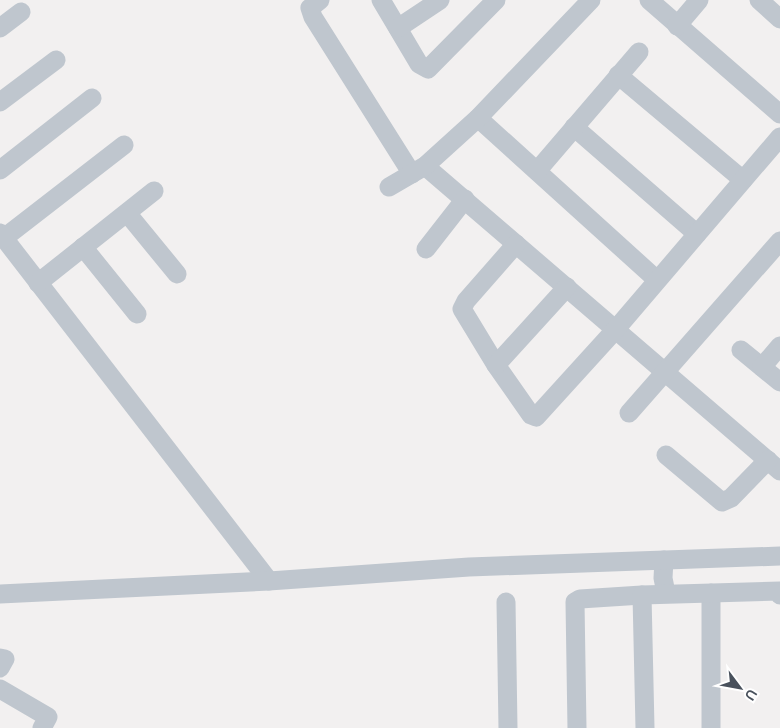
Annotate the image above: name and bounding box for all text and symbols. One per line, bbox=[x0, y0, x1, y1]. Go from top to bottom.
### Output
north arrow bbox=[715, 663, 765, 713]
text: U bbox=[741, 686, 761, 704]

